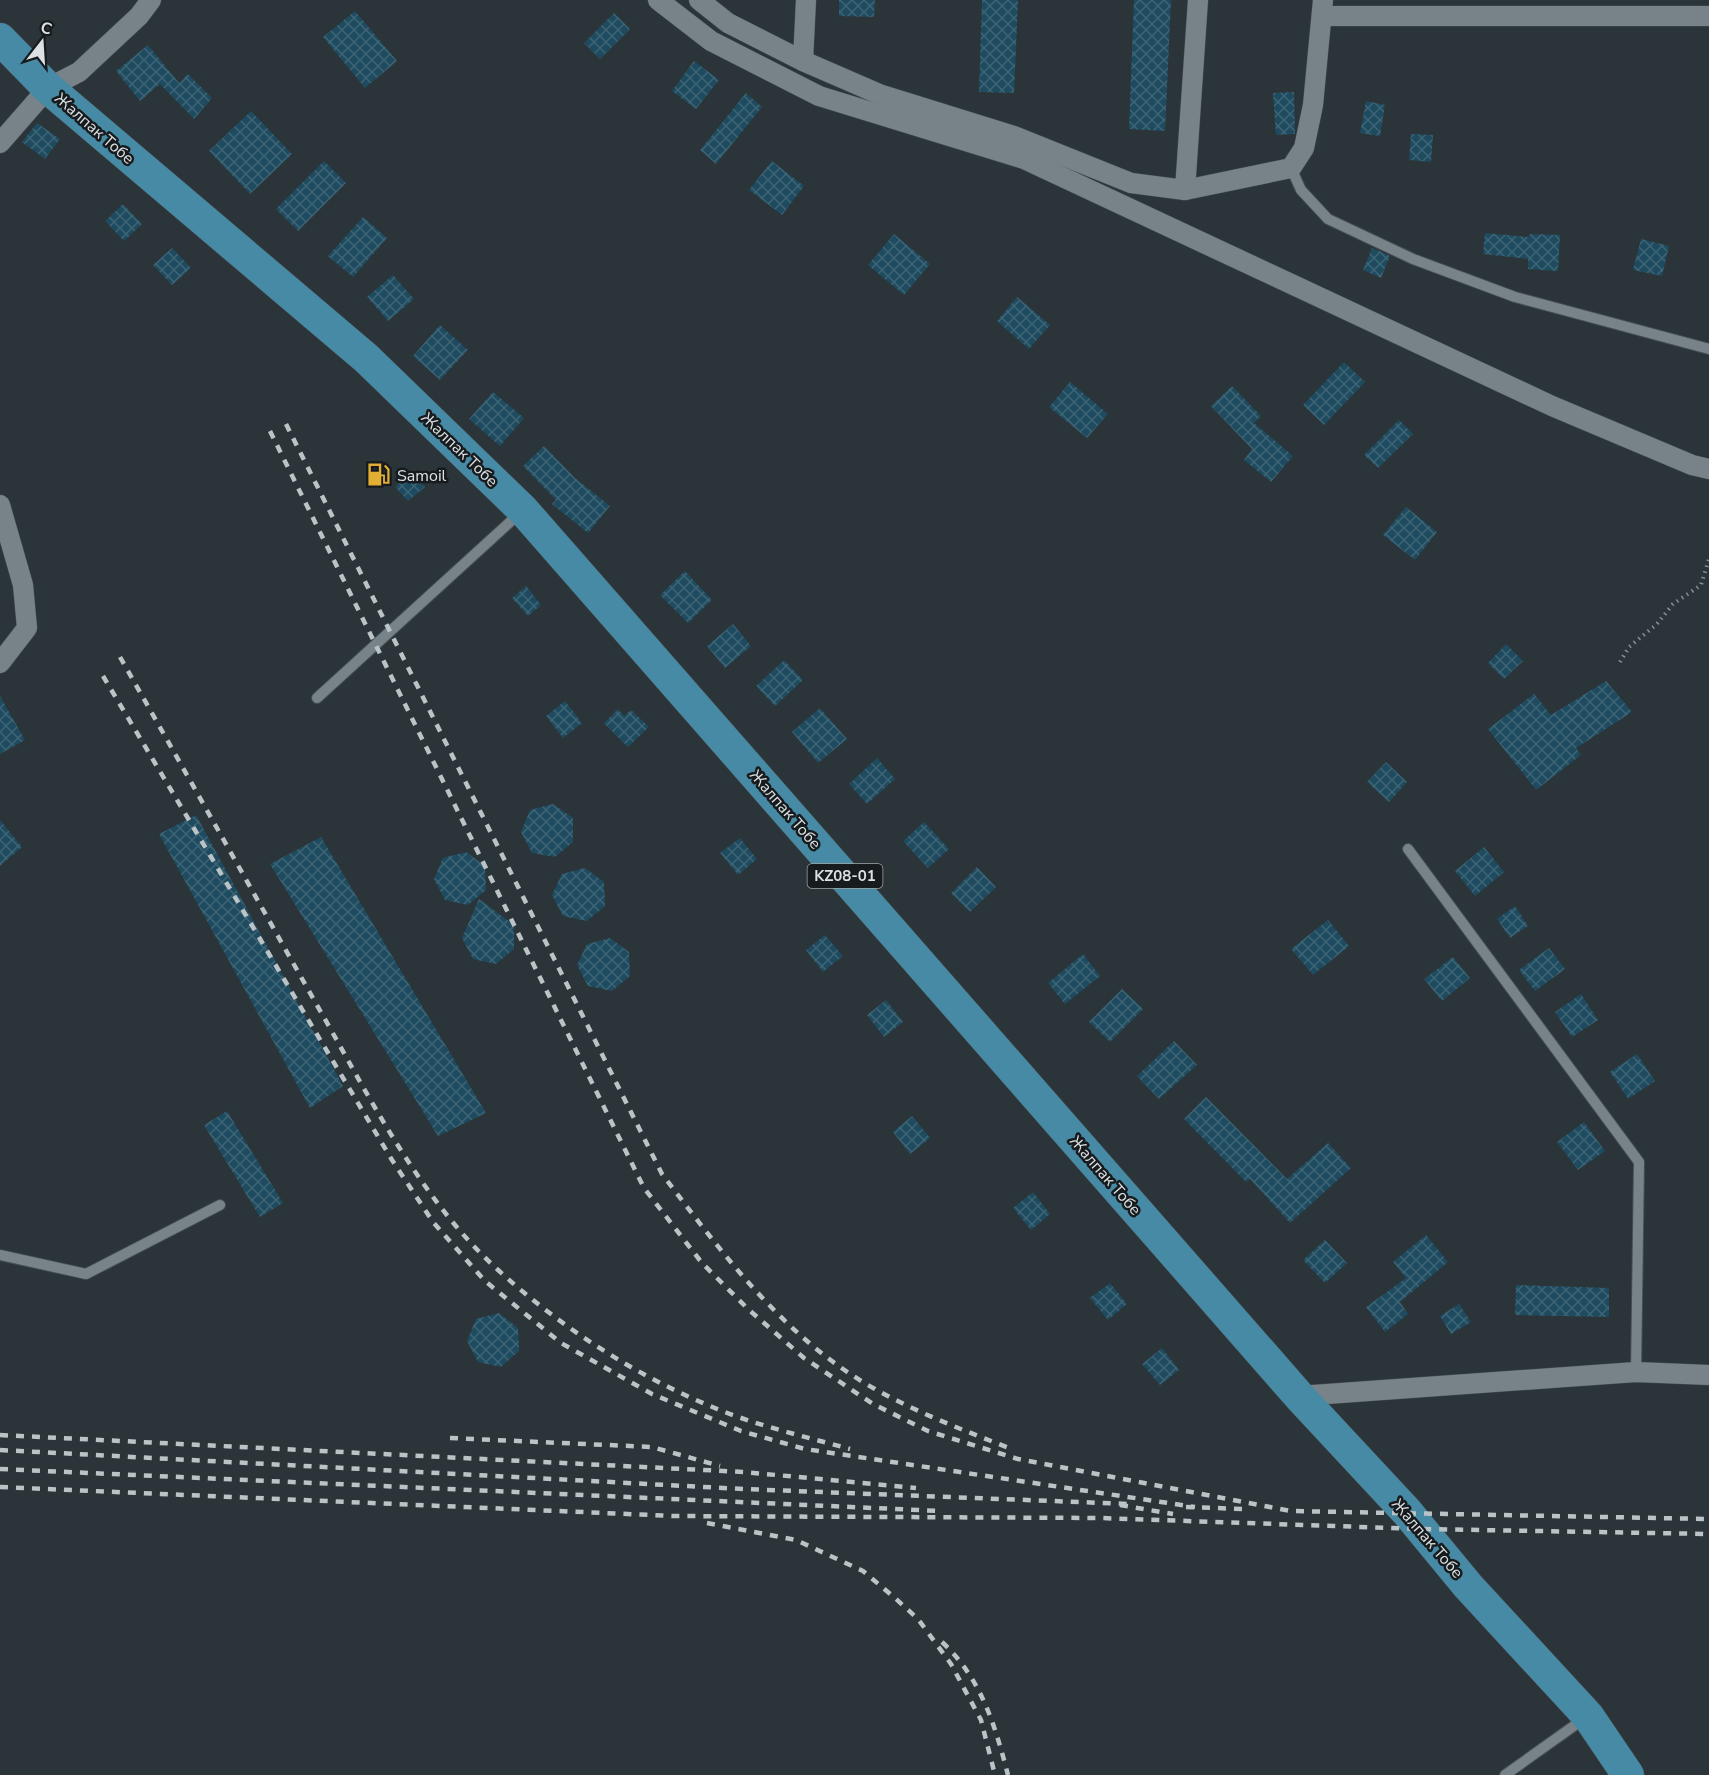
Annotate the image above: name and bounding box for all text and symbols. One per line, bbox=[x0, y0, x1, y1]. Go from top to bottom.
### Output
north arrow bbox=[12, 12, 72, 72]
text: С bbox=[38, 17, 55, 41]
street label: Жалпак Тобе bbox=[50, 88, 139, 170]
street label: Жалпак Тобе bbox=[416, 407, 503, 492]
fuel station icon: Samoil bbox=[366, 462, 392, 488]
place label: Samoil bbox=[397, 465, 447, 487]
street label: Жалпак Тобе bbox=[744, 765, 826, 854]
road number: KZ08-01 bbox=[808, 864, 882, 888]
street label: Жалпак Тобе bbox=[1064, 1131, 1146, 1220]
street label: Жалпак Тобе bbox=[1386, 1494, 1468, 1583]

